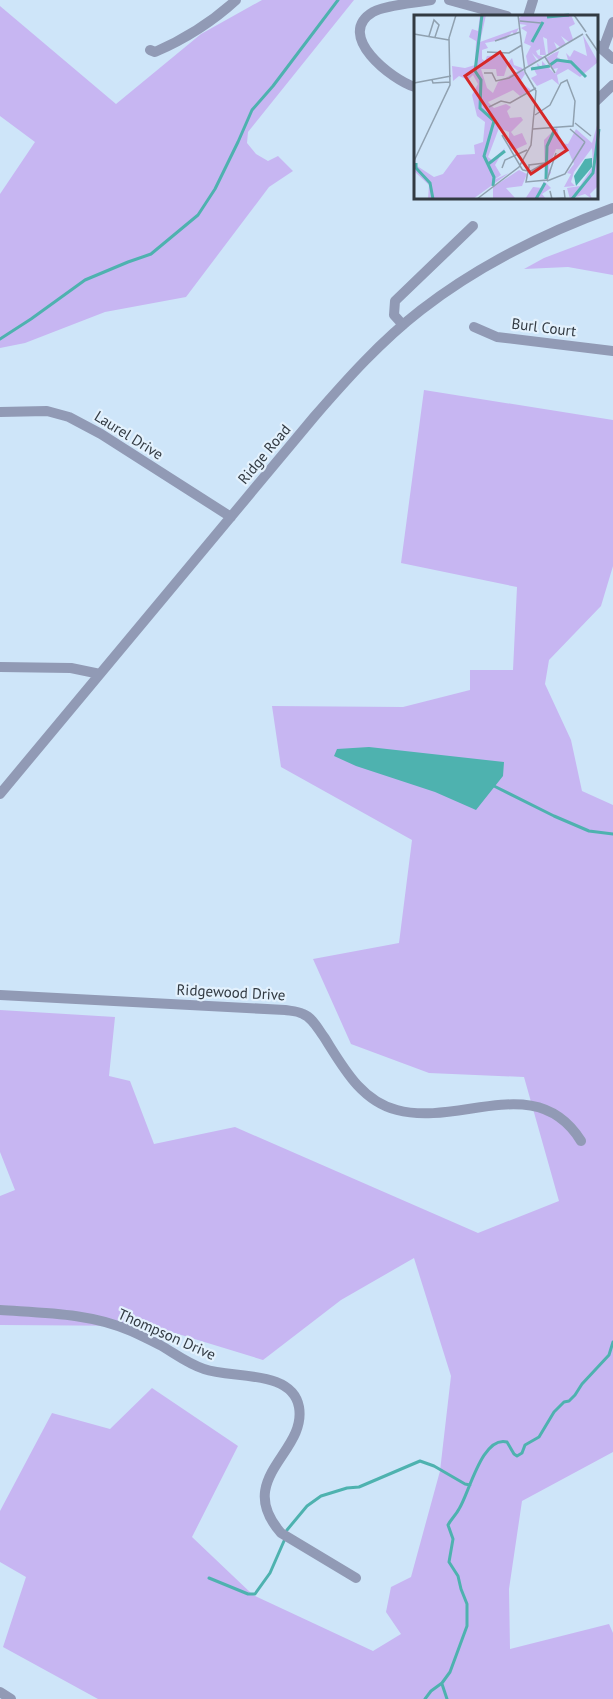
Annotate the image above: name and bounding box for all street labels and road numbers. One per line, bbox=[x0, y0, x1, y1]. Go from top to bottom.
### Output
street label: Burl Court bbox=[511, 314, 577, 340]
street label: Laurel Drive bbox=[91, 406, 167, 464]
street label: Ridge Road bbox=[233, 420, 295, 488]
street label: Ridgewood Drive bbox=[176, 980, 286, 1004]
street label: Thompson Drive bbox=[115, 1304, 219, 1364]

